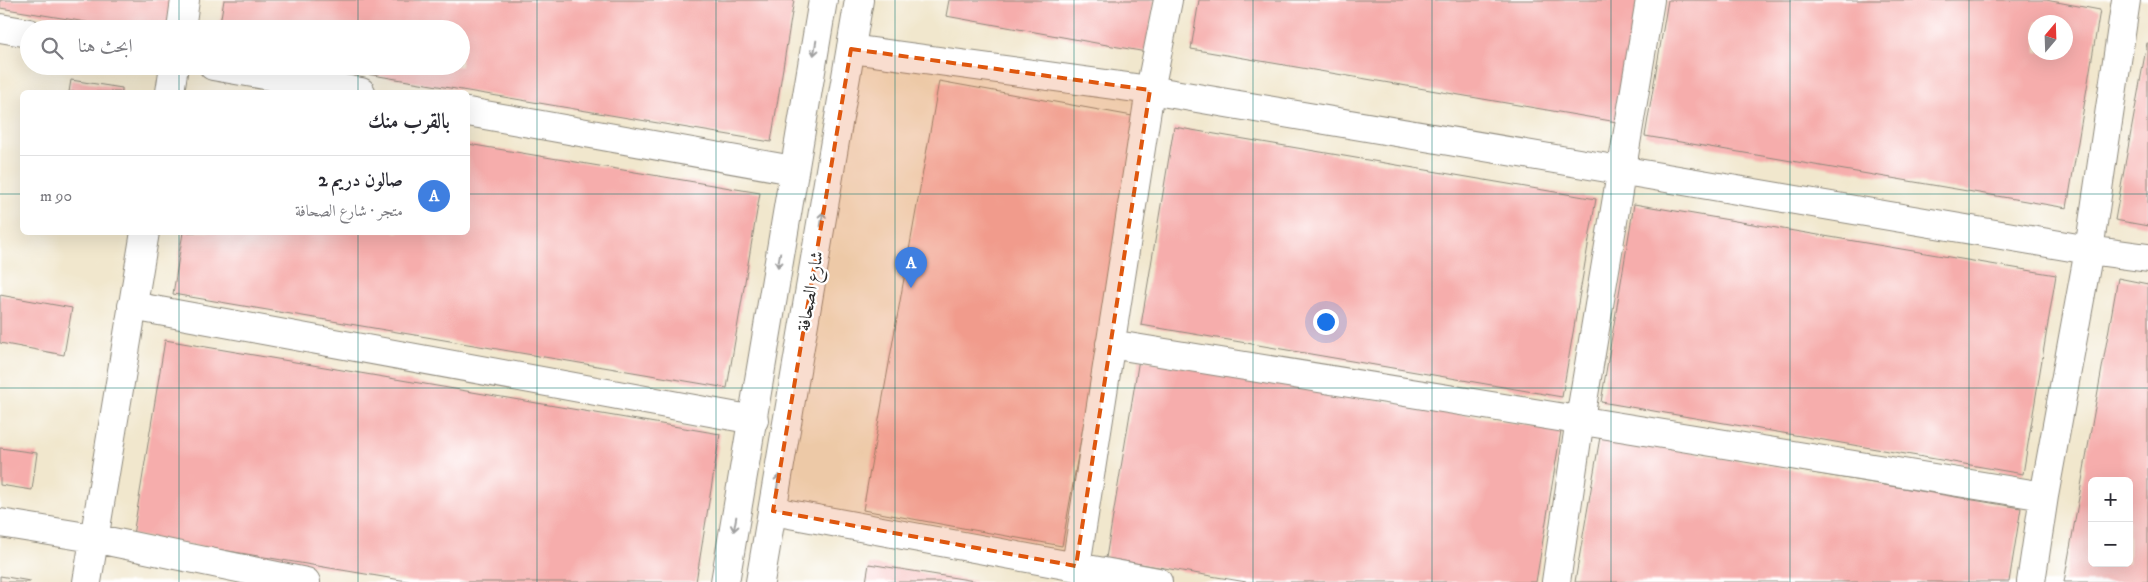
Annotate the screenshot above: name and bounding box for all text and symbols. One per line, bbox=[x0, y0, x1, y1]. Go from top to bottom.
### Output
north arrow bbox=[2028, 15, 2073, 60]
search box bbox=[20, 20, 470, 75]
icon: search bbox=[38, 34, 66, 62]
text: ابحث هنا bbox=[78, 35, 133, 58]
one-way arrow bbox=[809, 40, 819, 56]
text: بالقرب منك bbox=[368, 109, 450, 135]
text: صالون دريم 2 bbox=[318, 169, 403, 192]
text: 90 m bbox=[40, 186, 72, 206]
text: A bbox=[429, 186, 439, 206]
text: متجر · شارع الصحافة bbox=[295, 201, 403, 221]
one-way arrow bbox=[818, 211, 828, 227]
pin: A bbox=[895, 247, 927, 288]
street label: شارع الصحافة bbox=[793, 249, 832, 334]
one-way arrow bbox=[773, 252, 783, 268]
your location bbox=[1313, 309, 1339, 335]
one-way arrow bbox=[773, 475, 783, 491]
map controls bbox=[2088, 477, 2133, 567]
button: + bbox=[2088, 477, 2133, 522]
one-way arrow bbox=[730, 515, 740, 531]
button: − bbox=[2088, 522, 2133, 567]

